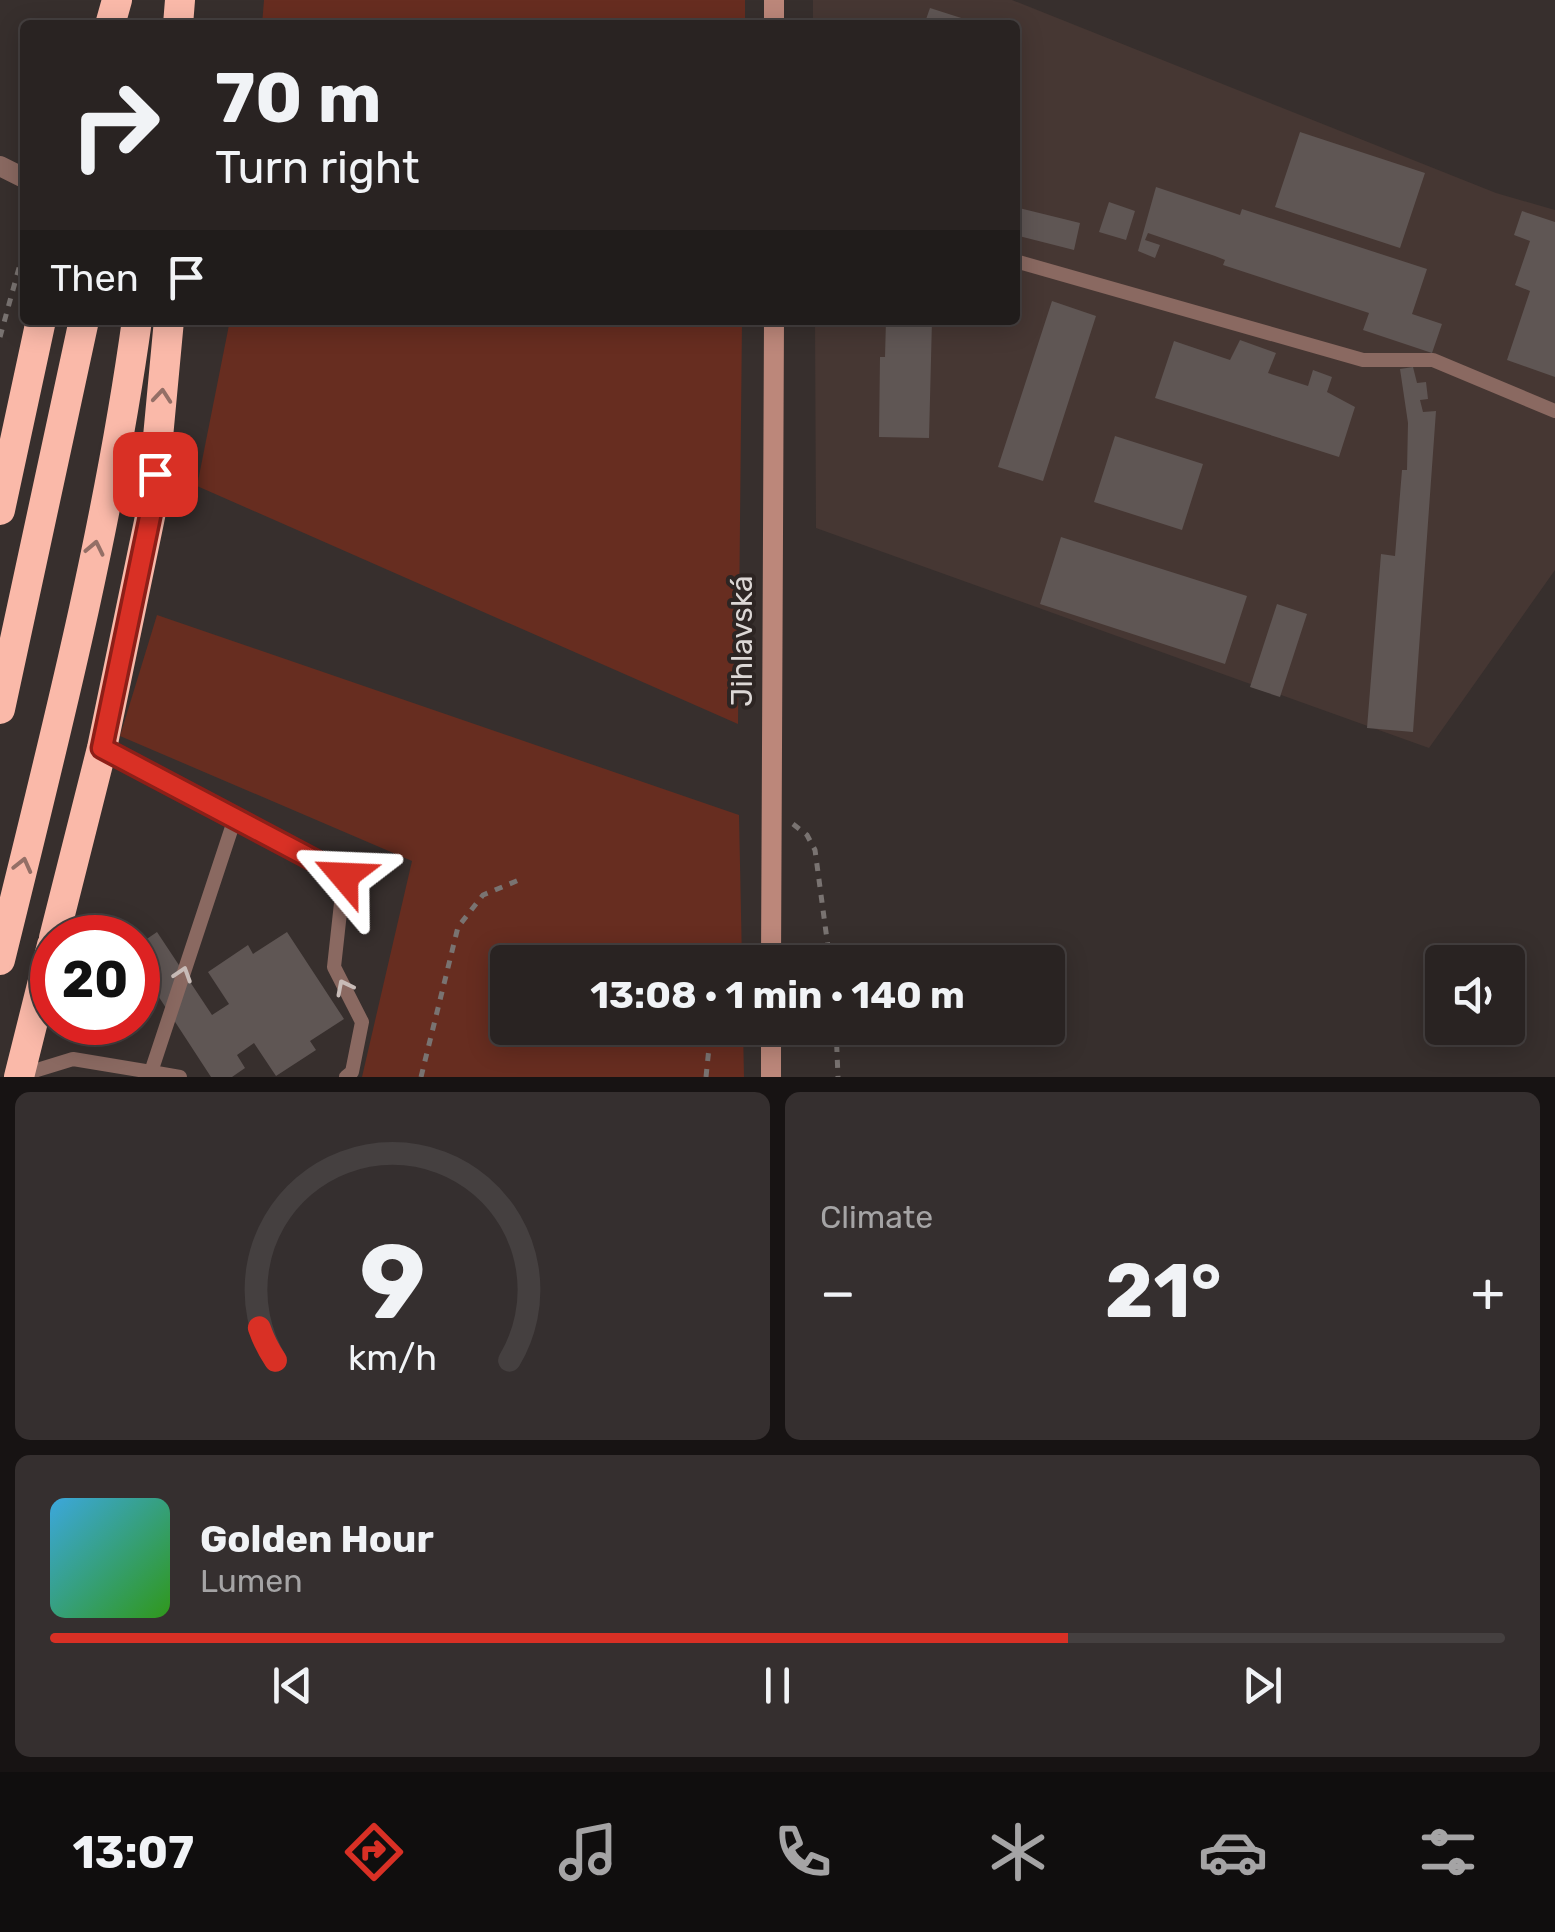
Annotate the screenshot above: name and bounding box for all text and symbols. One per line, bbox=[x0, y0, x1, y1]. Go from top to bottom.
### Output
text: 70 m bbox=[215, 57, 382, 140]
icon: right bbox=[50, 60, 180, 190]
text: Turn right bbox=[215, 141, 419, 194]
icon: arrive bbox=[159, 250, 214, 305]
text: Then bbox=[50, 255, 139, 301]
one-way arrow bbox=[151, 388, 172, 404]
pin bbox=[113, 432, 198, 517]
icon: arrive bbox=[128, 447, 183, 502]
one-way arrow bbox=[83, 540, 104, 557]
street label: Jihlavská bbox=[724, 575, 760, 707]
position arrow bbox=[292, 824, 396, 928]
one-way arrow bbox=[11, 857, 32, 874]
speed limit sign: 20 bbox=[30, 915, 160, 1045]
map controls bbox=[1425, 945, 1525, 1045]
button: sound bbox=[1425, 945, 1525, 1045]
one-way arrow bbox=[172, 966, 192, 983]
text: 13:08 · 1 min · 140 m bbox=[590, 972, 965, 1018]
one-way arrow bbox=[337, 980, 356, 998]
text: Climate bbox=[820, 1198, 933, 1236]
text: 9 bbox=[359, 1221, 426, 1344]
text: 21° bbox=[1105, 1247, 1222, 1336]
text: − bbox=[820, 1260, 856, 1325]
text: + bbox=[1471, 1260, 1505, 1325]
text: km/h bbox=[348, 1337, 437, 1379]
text: Golden Hour bbox=[200, 1516, 434, 1562]
text: Lumen bbox=[200, 1562, 303, 1600]
icon: previous bbox=[265, 1658, 320, 1713]
icon: pause bbox=[750, 1658, 805, 1713]
icon: next bbox=[1235, 1658, 1290, 1713]
icon: directions bbox=[339, 1817, 409, 1887]
icon: music bbox=[553, 1817, 623, 1887]
icon: phone bbox=[768, 1817, 838, 1887]
icon: climate bbox=[983, 1817, 1053, 1887]
icon: car bbox=[1198, 1817, 1268, 1887]
icon: filters bbox=[1413, 1817, 1483, 1887]
text: 13:07 bbox=[72, 1826, 194, 1879]

